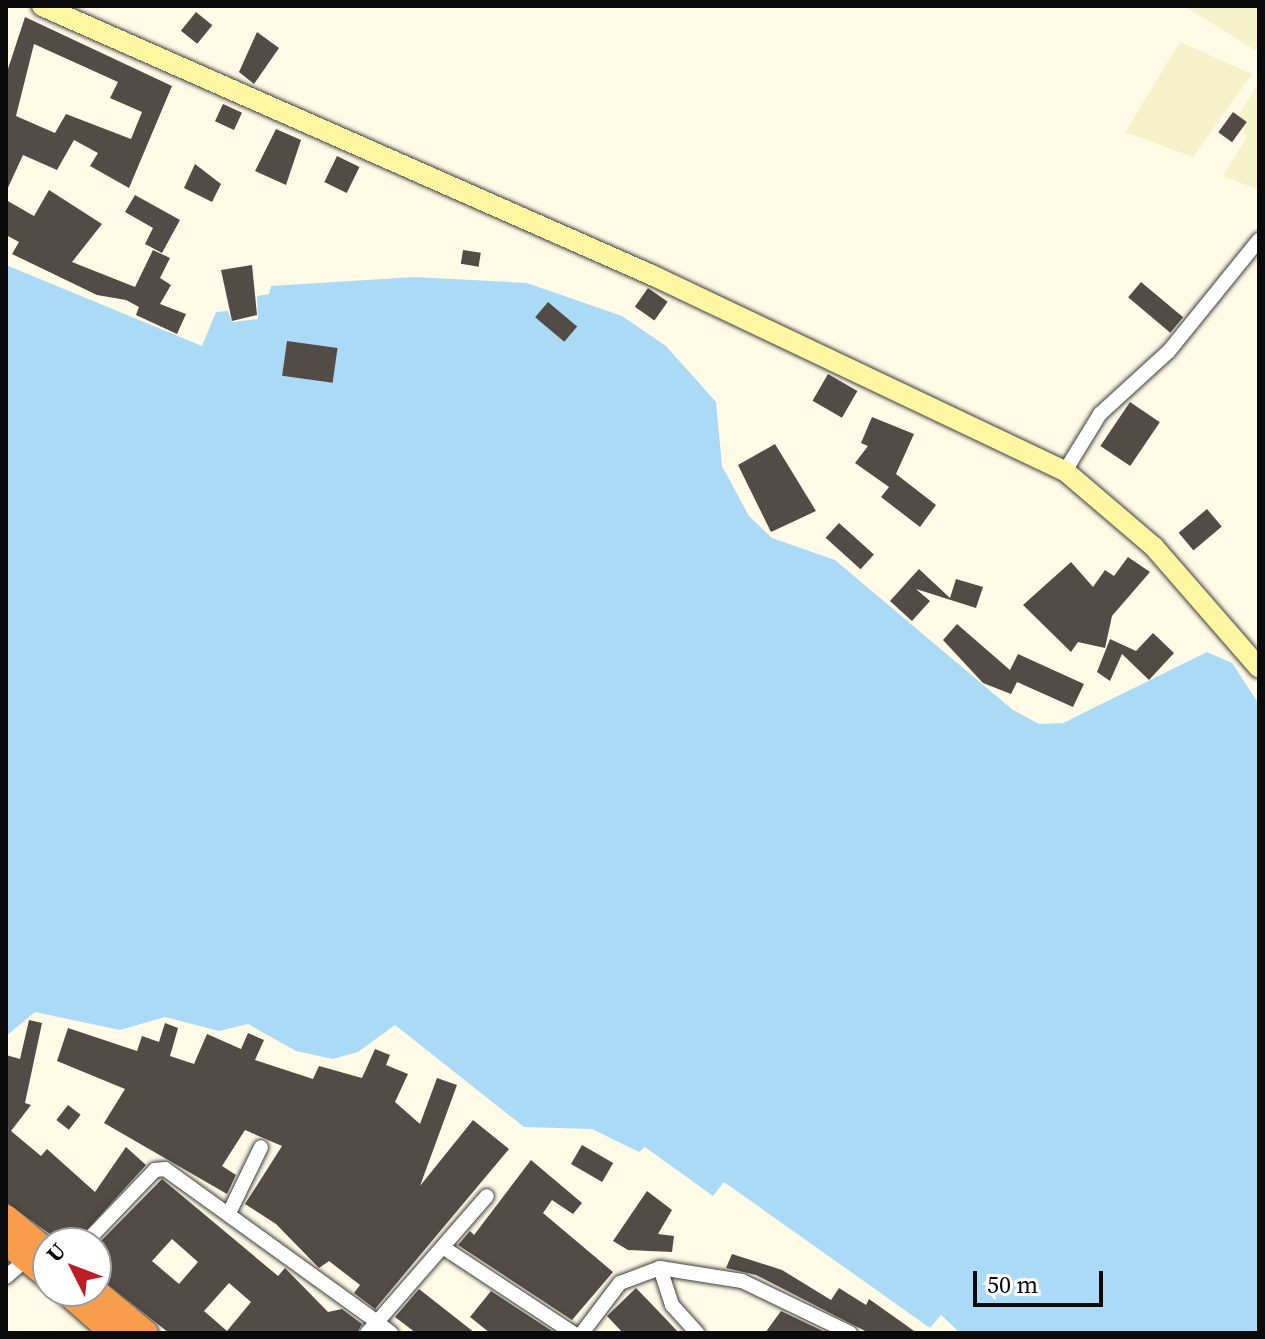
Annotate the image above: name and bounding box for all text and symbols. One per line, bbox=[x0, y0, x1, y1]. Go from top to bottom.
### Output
north arrow bbox=[32, 1227, 112, 1307]
text: U bbox=[39, 1236, 72, 1268]
scale bar bbox=[977, 1255, 1107, 1305]
text: 50 m bbox=[987, 1268, 1038, 1301]

